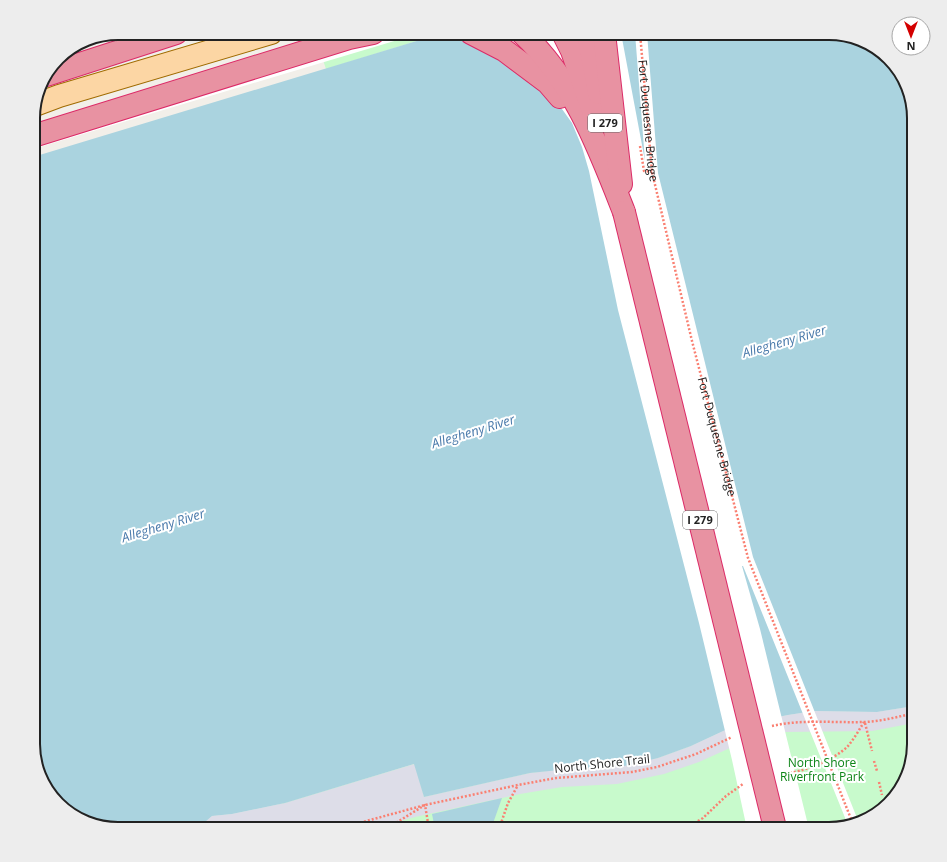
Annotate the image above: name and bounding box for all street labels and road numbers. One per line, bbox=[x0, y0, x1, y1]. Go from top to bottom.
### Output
street label: Fort Duquesne Bridge bbox=[634, 59, 663, 184]
road number: I 279 bbox=[588, 114, 622, 132]
street label: Fort Duquesne Bridge bbox=[694, 375, 741, 498]
road number: I 279 bbox=[683, 511, 717, 529]
street label: North Shore Trail bbox=[553, 750, 651, 777]

